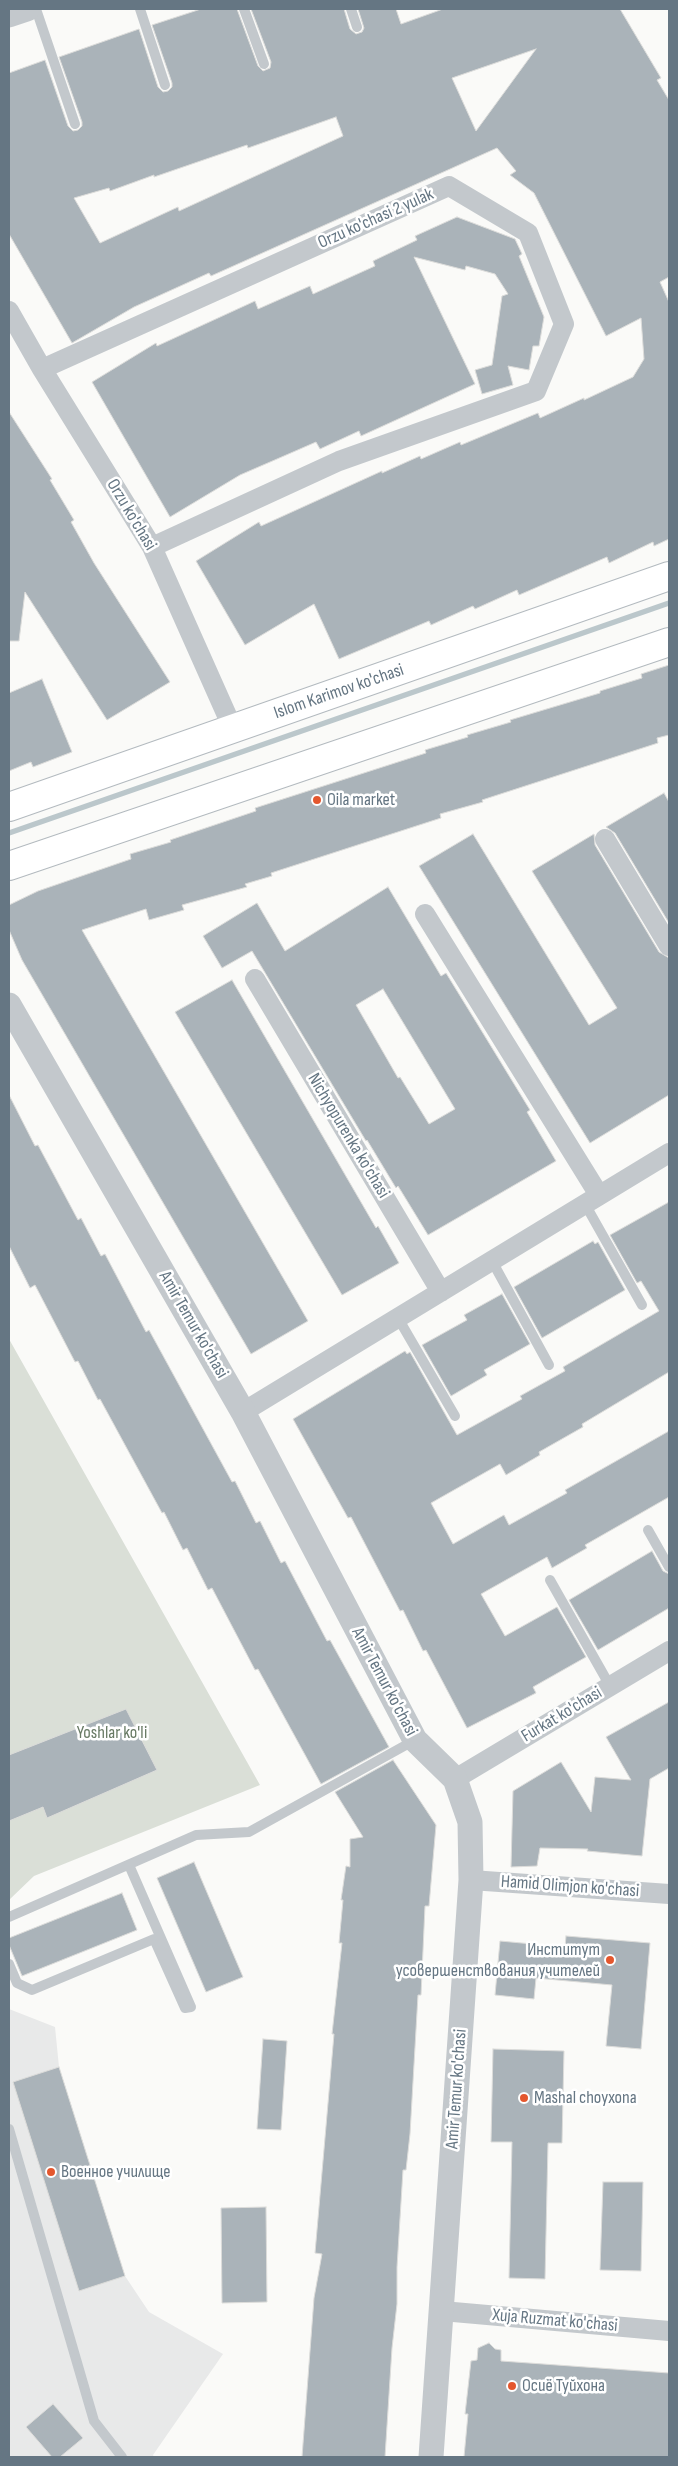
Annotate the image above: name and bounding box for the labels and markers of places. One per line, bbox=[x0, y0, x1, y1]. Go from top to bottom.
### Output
place label: Oila market bbox=[327, 789, 395, 811]
marker: Oila market bbox=[311, 794, 323, 806]
place label: Институт усовершенствования учителей bbox=[396, 1939, 600, 1982]
marker: Институт усовершенствования учителей bbox=[604, 1954, 616, 1966]
place label: Mashal choyxona bbox=[534, 2087, 637, 2109]
marker: Mashal choyxona bbox=[518, 2092, 530, 2104]
place label: Военное училище bbox=[61, 2161, 171, 2183]
marker: Военное училище bbox=[45, 2166, 57, 2178]
place label: Осиё Туйхона bbox=[522, 2375, 605, 2397]
marker: Осиё Туйхона bbox=[506, 2380, 518, 2392]

